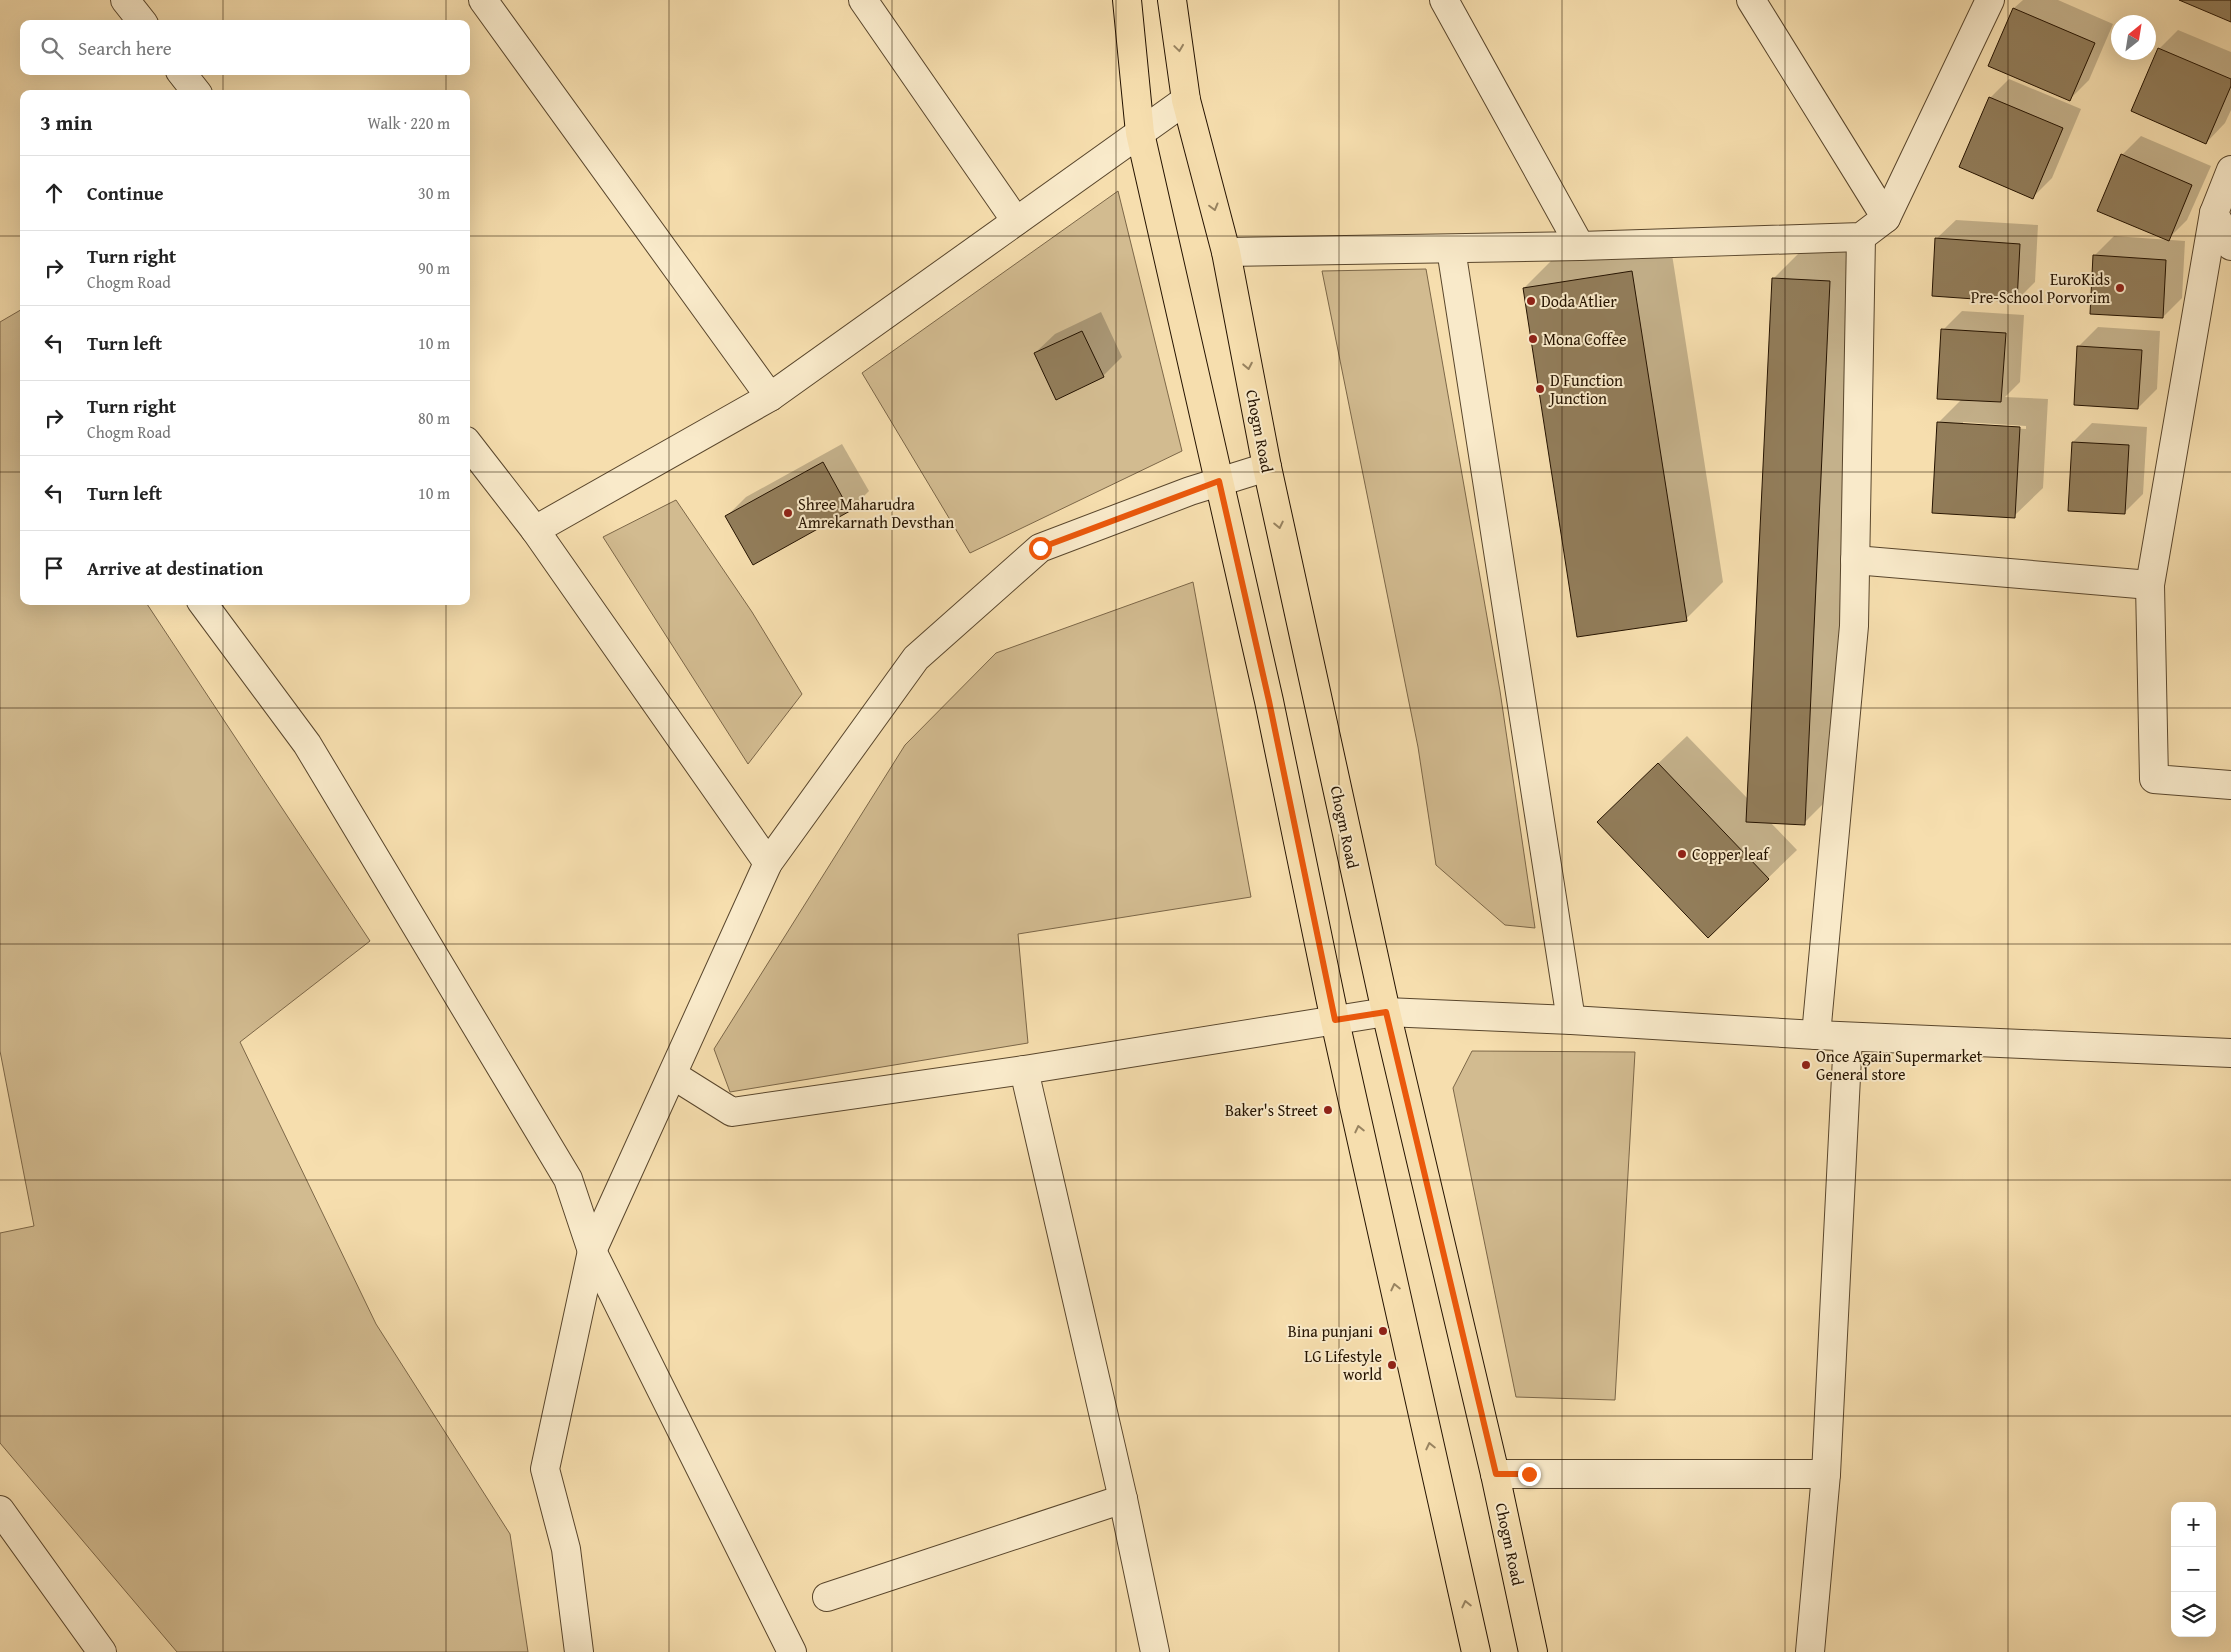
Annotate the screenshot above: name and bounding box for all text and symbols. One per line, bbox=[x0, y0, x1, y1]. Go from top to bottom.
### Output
north arrow bbox=[2111, 15, 2156, 60]
search box bbox=[20, 20, 470, 75]
icon: search bbox=[38, 34, 66, 62]
text: Search here bbox=[78, 34, 172, 62]
one-way arrow bbox=[1173, 45, 1184, 53]
text: 3 min bbox=[40, 107, 92, 138]
text: Walk · 220 m bbox=[367, 111, 450, 135]
icon: ahead bbox=[40, 179, 68, 207]
text: Continue bbox=[87, 179, 164, 207]
text: 30 m bbox=[418, 181, 450, 205]
one-way arrow bbox=[1208, 202, 1219, 211]
text: Turn right bbox=[87, 242, 176, 270]
icon: right bbox=[40, 254, 68, 282]
text: 90 m bbox=[418, 256, 450, 280]
place label: EuroKids Pre-School Porvorim bbox=[1971, 267, 2110, 309]
text: Chogm Road bbox=[87, 270, 171, 294]
marker: EuroKids Pre-School Porvorim bbox=[2114, 282, 2126, 294]
place label: Doda Atlier bbox=[1541, 289, 1617, 313]
marker: Doda Atlier bbox=[1525, 295, 1537, 307]
place label: Mona Coffee bbox=[1543, 327, 1626, 351]
icon: left bbox=[40, 329, 68, 357]
text: Turn left bbox=[87, 329, 162, 357]
text: 10 m bbox=[418, 331, 450, 355]
marker: Mona Coffee bbox=[1527, 333, 1539, 345]
one-way arrow bbox=[1242, 361, 1252, 370]
place label: D Function Junction bbox=[1548, 368, 1623, 410]
marker: D Function Junction bbox=[1534, 383, 1546, 395]
street label: Chogm Road bbox=[1240, 388, 1280, 475]
text: Turn right bbox=[87, 392, 176, 420]
icon: right bbox=[40, 404, 68, 432]
text: 80 m bbox=[418, 406, 450, 430]
text: Chogm Road bbox=[87, 420, 171, 444]
icon: left bbox=[40, 479, 68, 507]
text: Turn left bbox=[87, 479, 162, 507]
text: 10 m bbox=[418, 481, 450, 505]
place label: Shree Maharudra Amrekarnath Devsthan bbox=[798, 492, 954, 534]
marker: Shree Maharudra Amrekarnath Devsthan bbox=[782, 507, 794, 519]
one-way arrow bbox=[1273, 520, 1284, 529]
route start bbox=[1029, 537, 1052, 560]
icon: arrive bbox=[40, 554, 68, 582]
text: Arrive at destination bbox=[87, 554, 263, 582]
street label: Chogm Road bbox=[1325, 783, 1366, 871]
place label: Copper leaf bbox=[1692, 842, 1770, 866]
marker: Copper leaf bbox=[1676, 848, 1688, 860]
place label: Once Again Supermarket General store bbox=[1816, 1044, 1983, 1086]
marker: Once Again Supermarket General store bbox=[1800, 1059, 1812, 1071]
place label: Baker's Street bbox=[1225, 1098, 1318, 1122]
marker: Baker's Street bbox=[1322, 1104, 1334, 1116]
one-way arrow bbox=[1354, 1124, 1365, 1133]
one-way arrow bbox=[1390, 1283, 1401, 1292]
place label: Bina punjani bbox=[1288, 1319, 1374, 1343]
marker: Bina punjani bbox=[1377, 1325, 1389, 1337]
place label: LG Lifestyle world bbox=[1304, 1344, 1382, 1386]
marker: LG Lifestyle world bbox=[1386, 1359, 1398, 1371]
one-way arrow bbox=[1425, 1441, 1436, 1450]
route end bbox=[1518, 1463, 1541, 1486]
street label: Chogm Road bbox=[1490, 1500, 1531, 1588]
map controls bbox=[2171, 1502, 2216, 1637]
button: + bbox=[2171, 1502, 2216, 1547]
button: − bbox=[2171, 1547, 2216, 1592]
button: layers bbox=[2171, 1592, 2216, 1637]
one-way arrow bbox=[1461, 1600, 1472, 1609]

